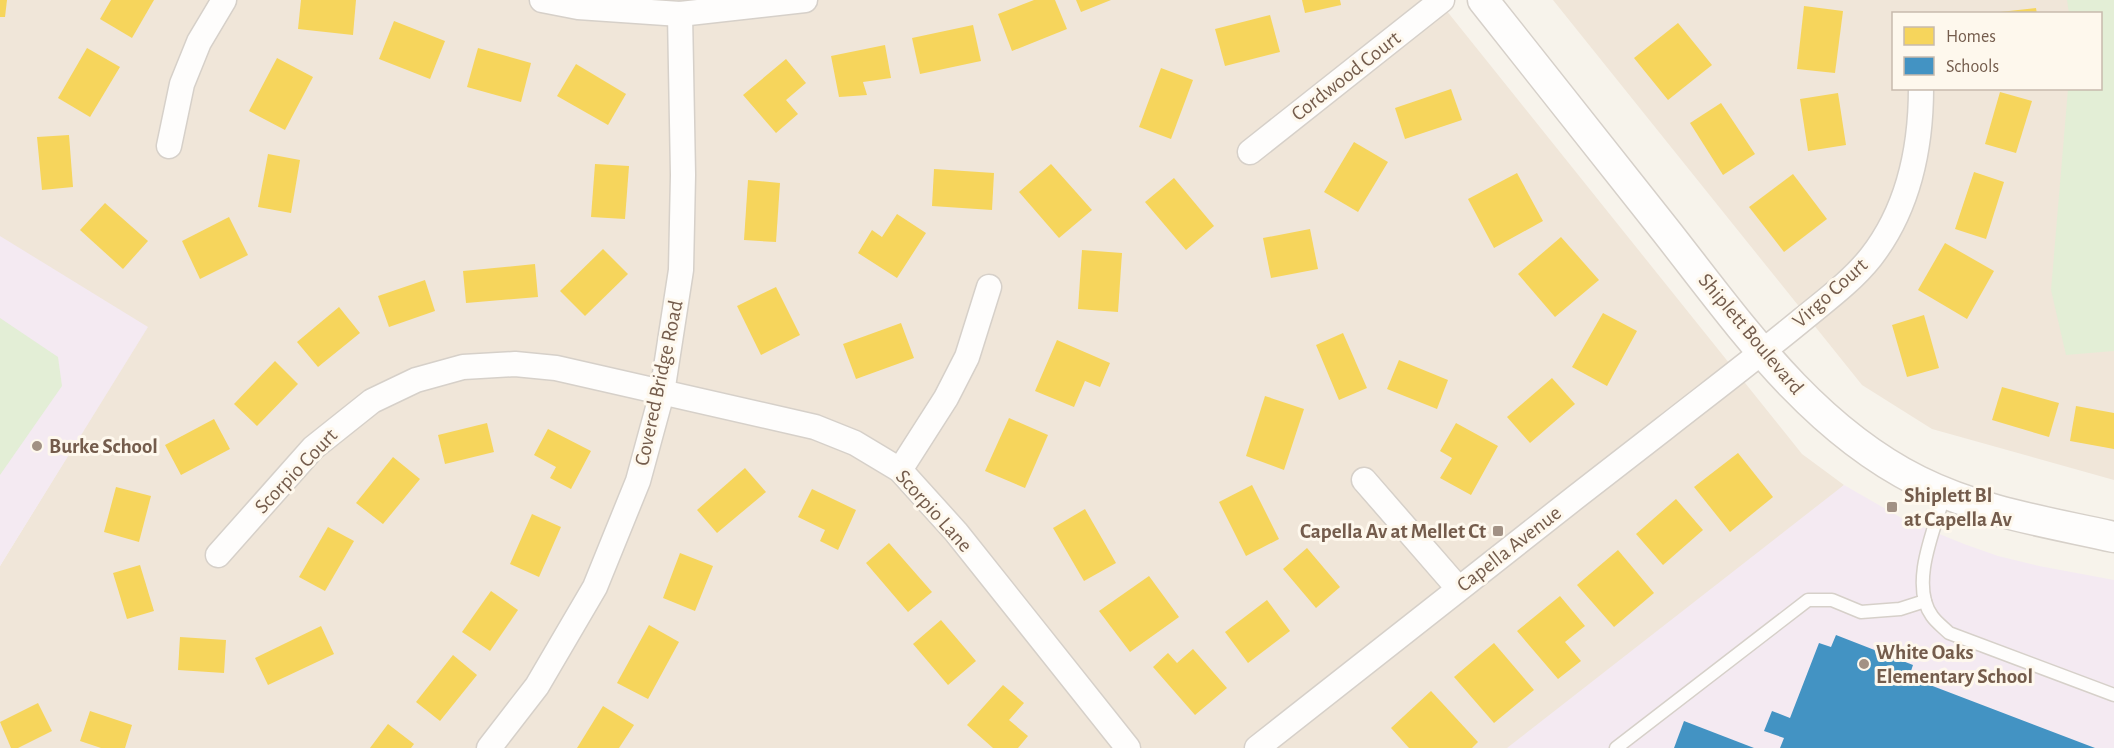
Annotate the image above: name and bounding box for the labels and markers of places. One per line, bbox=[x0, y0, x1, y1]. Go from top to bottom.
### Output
place label: Burke School bbox=[49, 436, 158, 457]
marker: Burke School bbox=[30, 439, 44, 453]
place label: Shiplett Bl at Capella Av bbox=[1904, 485, 2012, 530]
marker: Shiplett Bl at Capella Av bbox=[1885, 500, 1899, 514]
place label: Capella Av at Mellet Ct bbox=[1300, 521, 1486, 542]
marker: Capella Av at Mellet Ct bbox=[1491, 524, 1505, 538]
place label: White Oaks Elementary School bbox=[1876, 642, 2033, 687]
marker: White Oaks Elementary School bbox=[1857, 657, 1871, 671]

